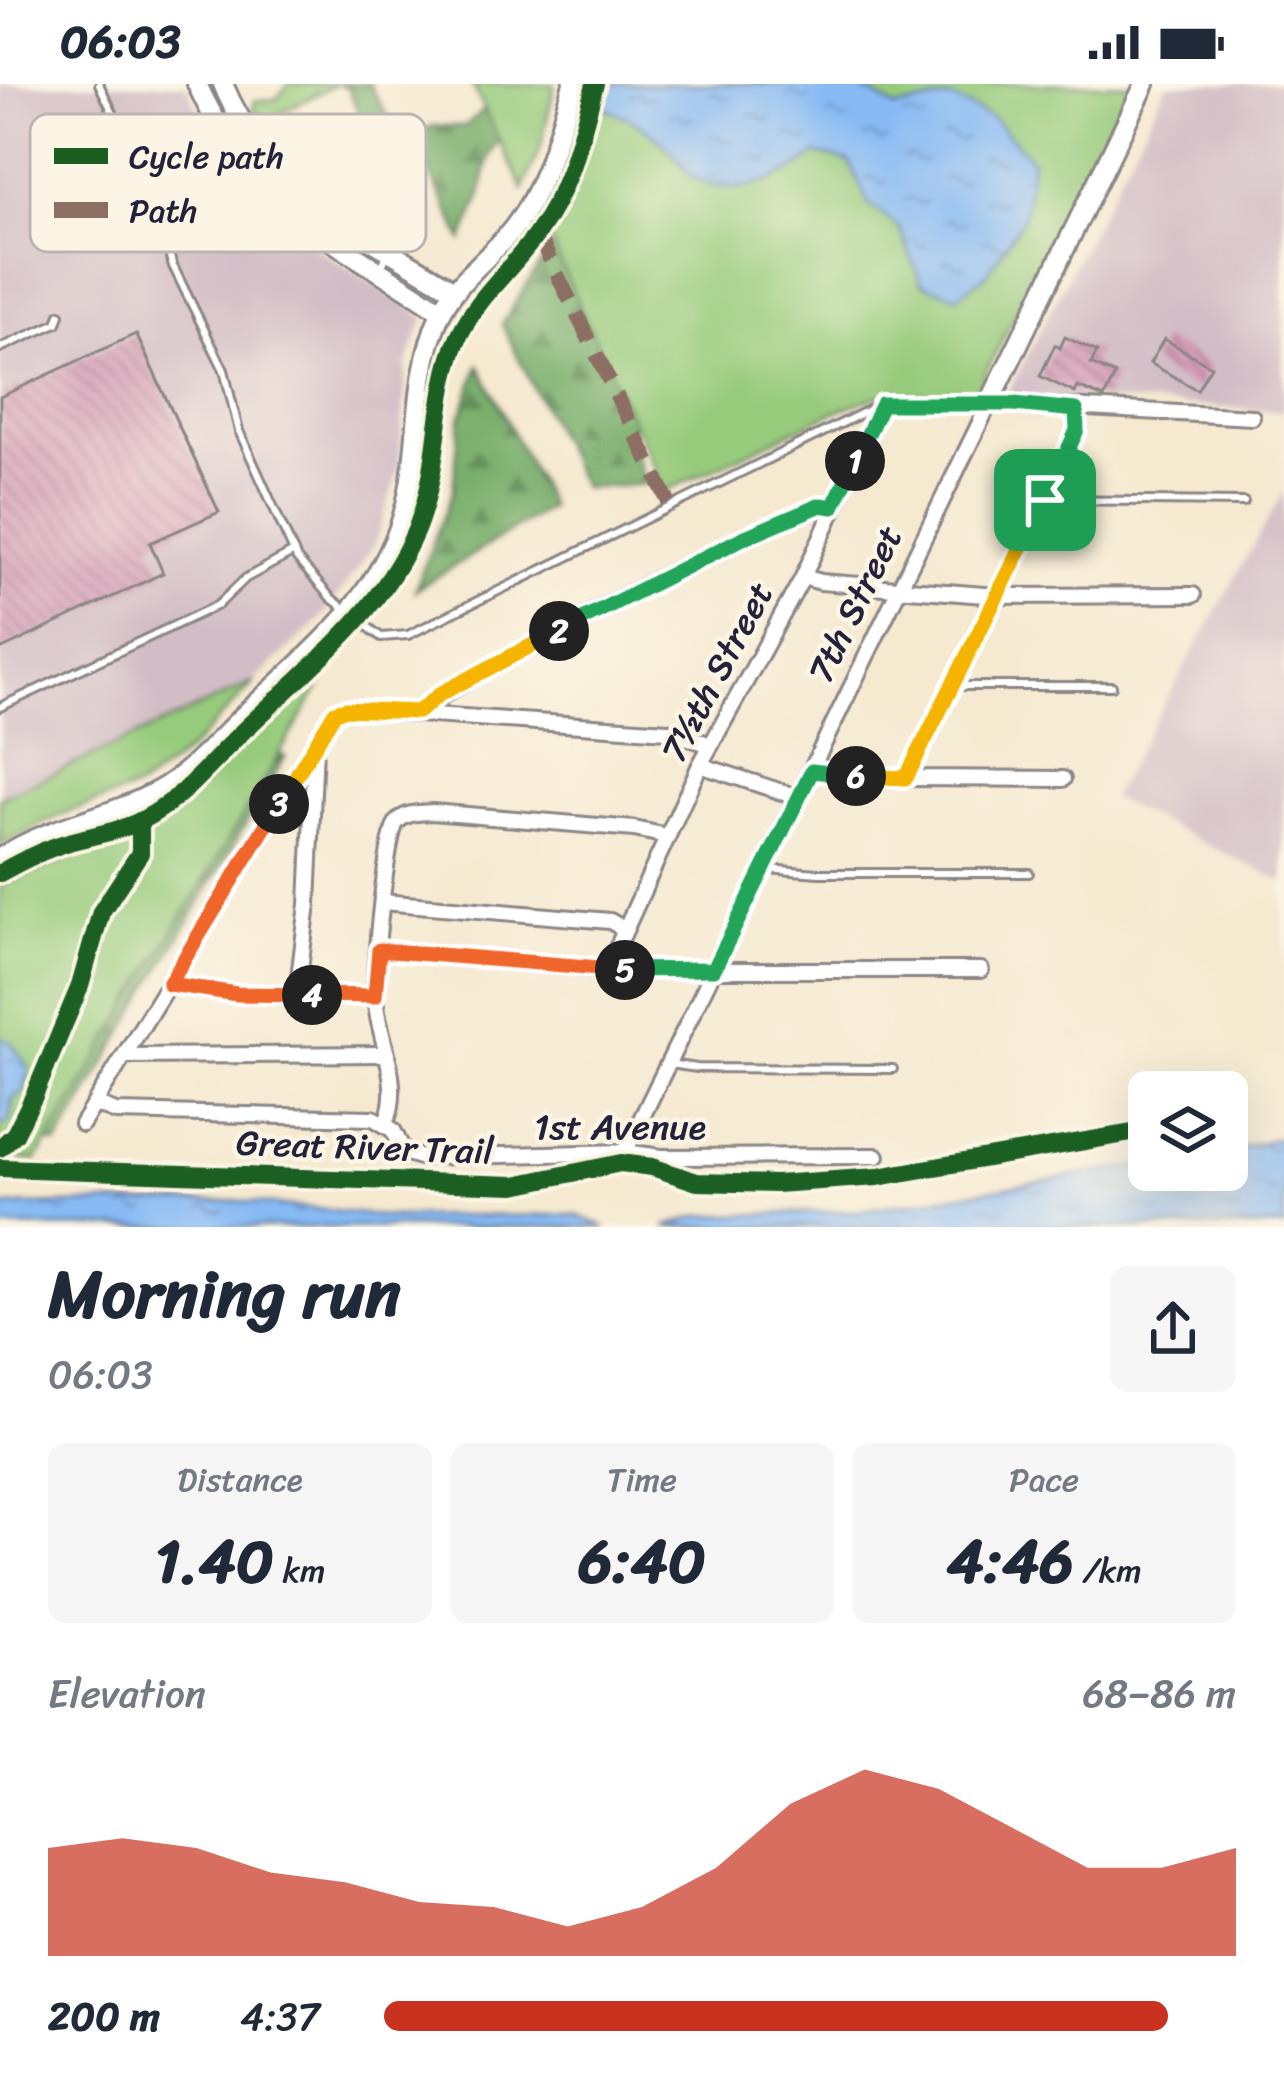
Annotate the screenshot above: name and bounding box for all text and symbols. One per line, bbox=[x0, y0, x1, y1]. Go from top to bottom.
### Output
text: 06:03 bbox=[60, 2, 181, 82]
legend bbox=[30, 114, 426, 252]
text: Cycle path bbox=[129, 128, 284, 186]
text: Path bbox=[129, 182, 197, 240]
pin: 1 bbox=[825, 431, 885, 491]
text: 1 bbox=[848, 432, 862, 490]
pin bbox=[994, 449, 1096, 551]
icon: arrive bbox=[1012, 467, 1078, 533]
street label: 7th Street bbox=[789, 514, 921, 694]
street label: 7½th Street bbox=[642, 570, 792, 774]
pin: 2 bbox=[529, 601, 589, 661]
text: 2 bbox=[549, 602, 569, 660]
pin: 6 bbox=[826, 746, 886, 806]
text: 6 bbox=[847, 747, 865, 805]
pin: 3 bbox=[249, 774, 309, 834]
text: 3 bbox=[270, 775, 288, 833]
pin: 5 bbox=[595, 940, 655, 1000]
text: 5 bbox=[615, 941, 635, 999]
pin: 4 bbox=[282, 965, 342, 1025]
text: 4 bbox=[302, 966, 322, 1024]
map controls bbox=[1128, 1071, 1248, 1191]
button: layers bbox=[1128, 1071, 1248, 1191]
street label: 1st Avenue bbox=[534, 1095, 706, 1159]
street label: Great River Trail bbox=[235, 1111, 496, 1184]
text: Morning run bbox=[48, 1236, 401, 1353]
button: share bbox=[1110, 1266, 1236, 1392]
text: 06:03 bbox=[48, 1340, 153, 1409]
text: Distance bbox=[177, 1451, 303, 1509]
text: Time bbox=[607, 1451, 677, 1509]
text: Pace bbox=[1009, 1451, 1079, 1509]
text: 1.40 bbox=[155, 1509, 274, 1615]
text: 6:40 bbox=[578, 1509, 706, 1615]
text: 4:46 bbox=[946, 1509, 1074, 1615]
text: km bbox=[274, 1542, 325, 1600]
text: /km bbox=[1074, 1542, 1142, 1600]
text: Elevation bbox=[48, 1659, 206, 1728]
text: 68–86 m bbox=[1082, 1659, 1236, 1728]
text: 200 m bbox=[48, 1982, 160, 2051]
text: 4:37 bbox=[240, 1982, 320, 2051]

